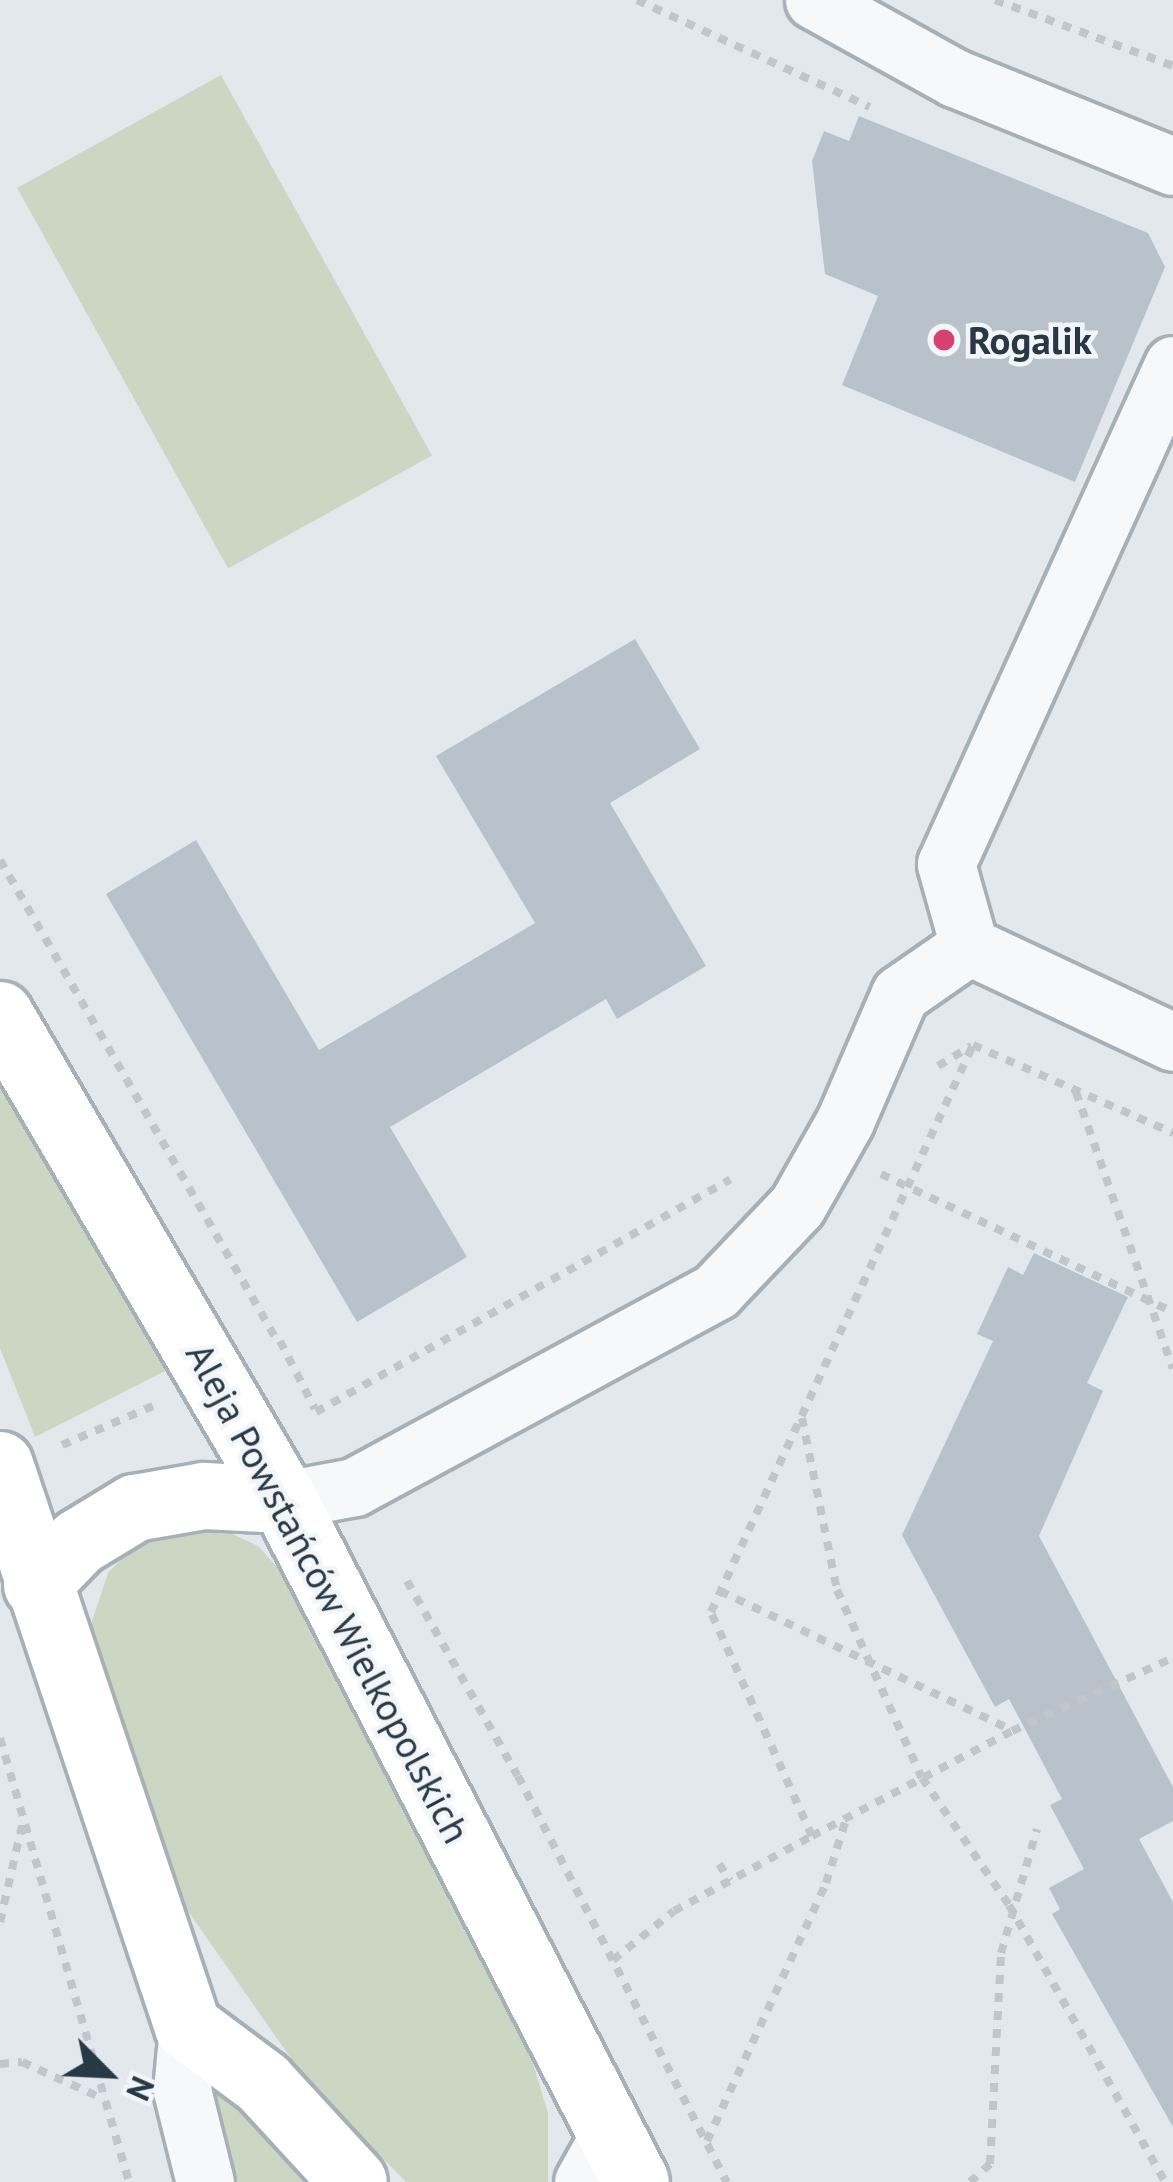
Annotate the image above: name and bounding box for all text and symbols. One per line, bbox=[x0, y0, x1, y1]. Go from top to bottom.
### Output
place label: Rogalik bbox=[968, 317, 1092, 363]
marker: Rogalik bbox=[931, 327, 957, 353]
street label: Aleja Powstańców Wielkopolskich bbox=[176, 1334, 480, 1852]
north arrow bbox=[48, 2014, 168, 2134]
text: N bbox=[117, 2070, 165, 2107]

